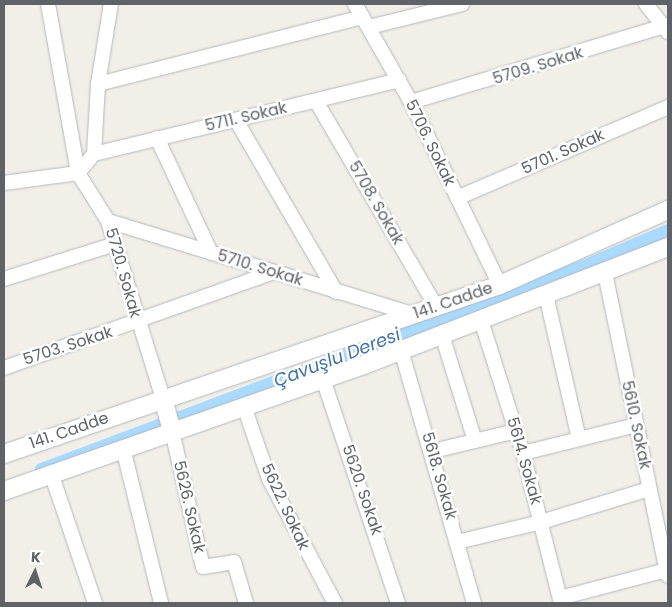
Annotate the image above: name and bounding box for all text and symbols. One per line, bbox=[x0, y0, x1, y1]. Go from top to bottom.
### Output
street label: 5709. Sokak bbox=[490, 43, 586, 89]
street label: 5706. Sokak bbox=[401, 97, 459, 189]
street label: 5711. Sokak bbox=[203, 98, 289, 136]
street label: 5701. Sokak bbox=[519, 125, 607, 179]
street label: 5708. Sokak bbox=[344, 158, 408, 248]
street label: 5720. Sokak bbox=[101, 226, 145, 320]
street label: 5710. Sokak bbox=[215, 246, 305, 290]
street label: 141. Cadde bbox=[411, 278, 495, 324]
street label: 5703. Sokak bbox=[21, 323, 115, 369]
water label: Çavuşlu Deresi bbox=[271, 324, 403, 392]
street label: 5610. Sokak bbox=[617, 379, 655, 471]
street label: 141. Cadde bbox=[27, 408, 111, 454]
street label: 5614. Sokak bbox=[502, 415, 546, 507]
street label: 5618. Sokak bbox=[417, 430, 461, 522]
street label: 5620. Sokak bbox=[338, 442, 386, 538]
street label: 5626. Sokak bbox=[169, 459, 209, 555]
street label: 5622. Sokak bbox=[257, 461, 313, 553]
north arrow bbox=[10, 547, 60, 597]
text: K bbox=[30, 547, 42, 567]

